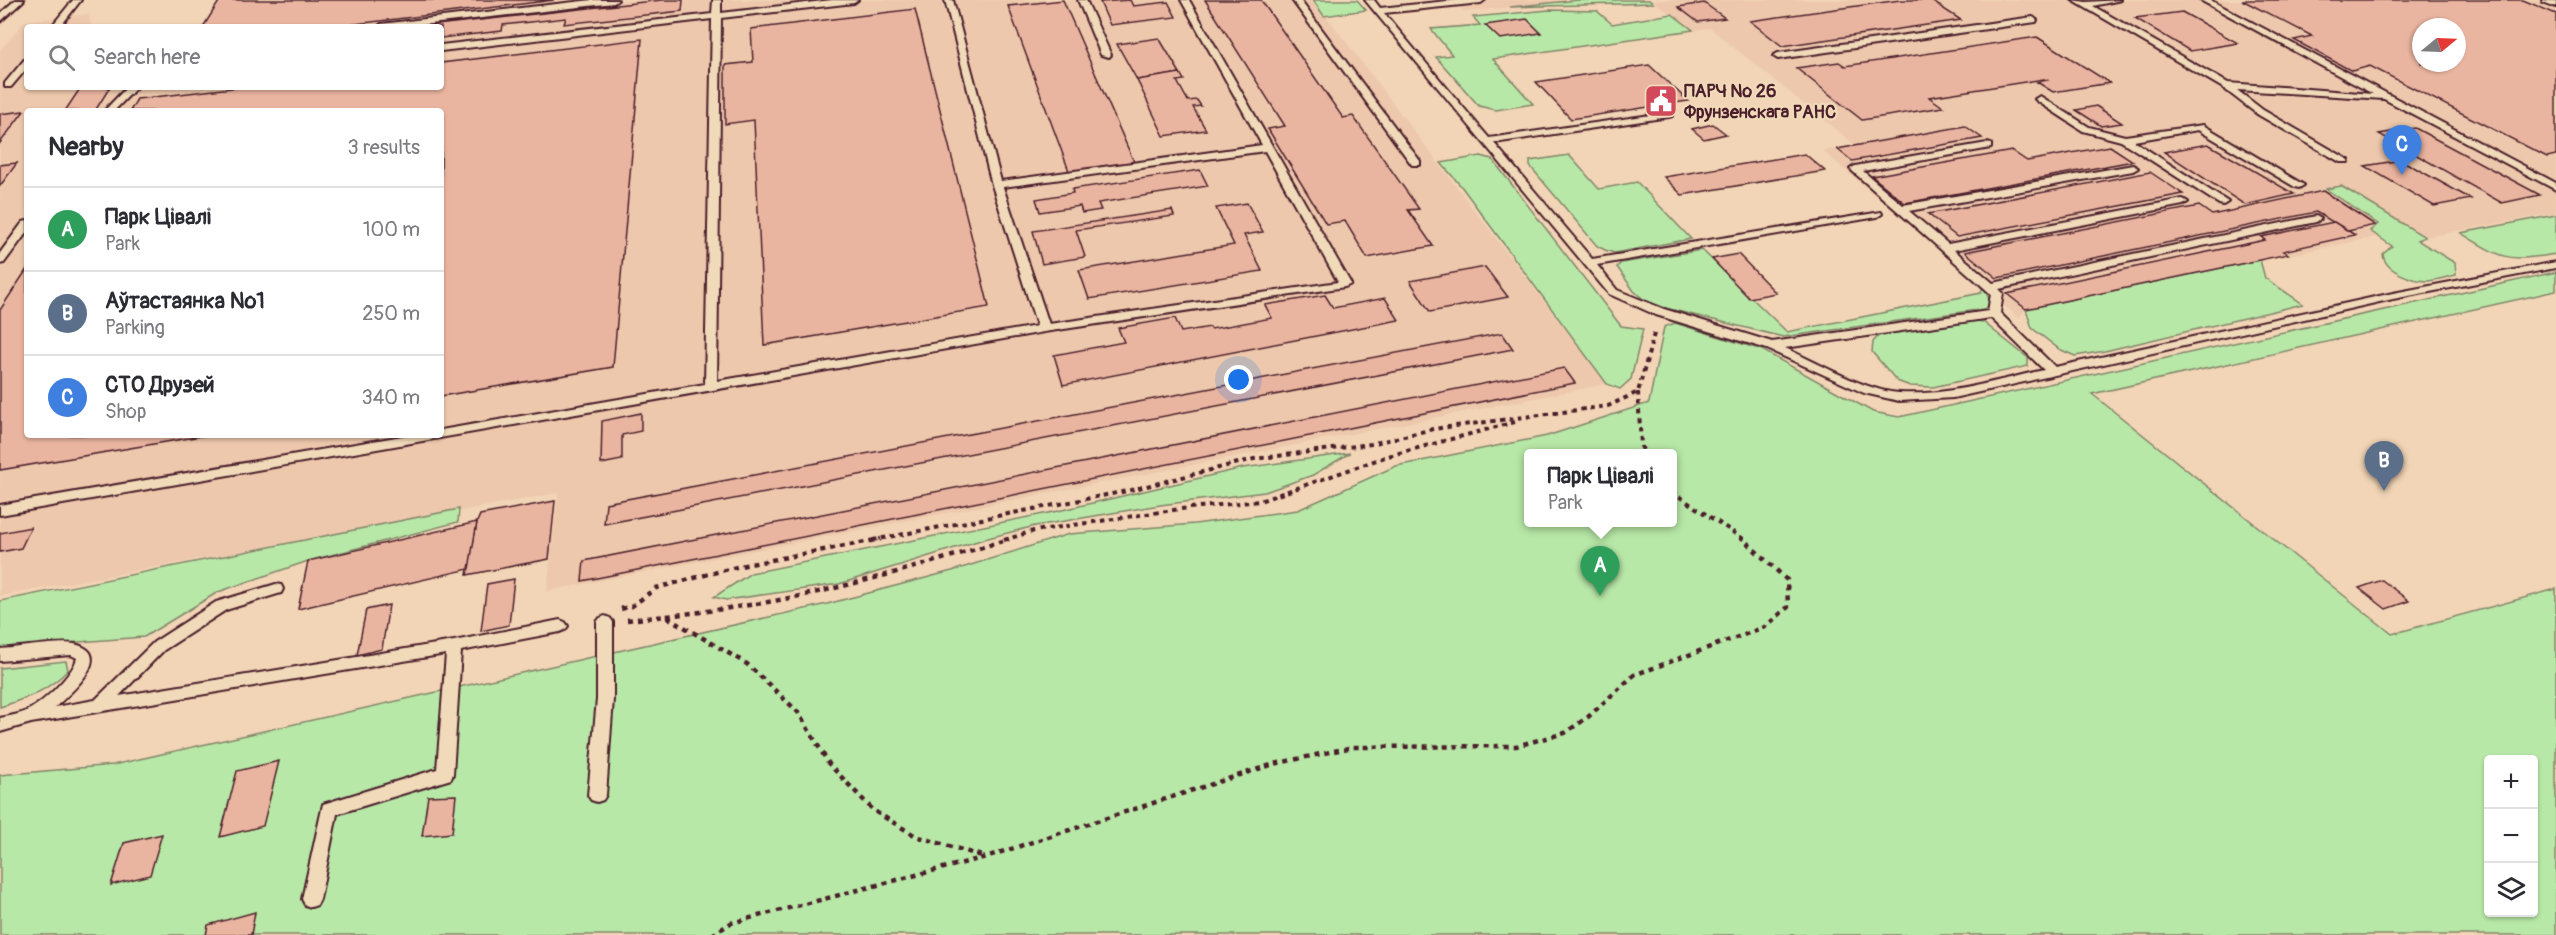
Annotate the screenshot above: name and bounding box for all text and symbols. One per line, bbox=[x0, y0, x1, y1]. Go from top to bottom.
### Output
north arrow bbox=[2412, 18, 2466, 72]
search box bbox=[24, 24, 444, 90]
icon: search bbox=[45, 41, 78, 74]
text: Search here bbox=[93, 43, 200, 71]
place label: ПАРЧ № 26 Фрунзенскага РАНС bbox=[1683, 80, 1836, 124]
public building icon: ПАРЧ № 26 Фрунзенскага РАНС bbox=[1643, 83, 1679, 119]
pin: C bbox=[2382, 126, 2422, 175]
text: Nearby bbox=[48, 131, 124, 163]
text: 3 results bbox=[348, 135, 420, 160]
text: Парк Цівалі bbox=[105, 203, 211, 231]
text: A bbox=[61, 217, 74, 242]
text: 100 m bbox=[363, 217, 420, 242]
text: Park bbox=[105, 231, 140, 256]
text: Аўтастаянка №1 bbox=[105, 287, 265, 315]
text: B bbox=[62, 301, 73, 326]
text: 250 m bbox=[362, 301, 420, 326]
text: Parking bbox=[105, 315, 165, 340]
your location bbox=[1224, 365, 1253, 394]
text: СТО Друзей bbox=[105, 371, 215, 399]
text: C bbox=[61, 385, 74, 410]
text: 340 m bbox=[361, 385, 420, 410]
text: Shop bbox=[105, 399, 146, 424]
pin: B bbox=[2364, 442, 2404, 491]
popup bbox=[1524, 449, 1677, 527]
text: Парк Цівалі bbox=[1547, 462, 1654, 490]
text: Park bbox=[1547, 490, 1583, 515]
pin: A bbox=[1580, 546, 1620, 596]
map controls bbox=[2484, 755, 2538, 917]
button: + bbox=[2484, 755, 2538, 809]
button: − bbox=[2484, 809, 2538, 863]
button: layers bbox=[2484, 863, 2538, 917]

